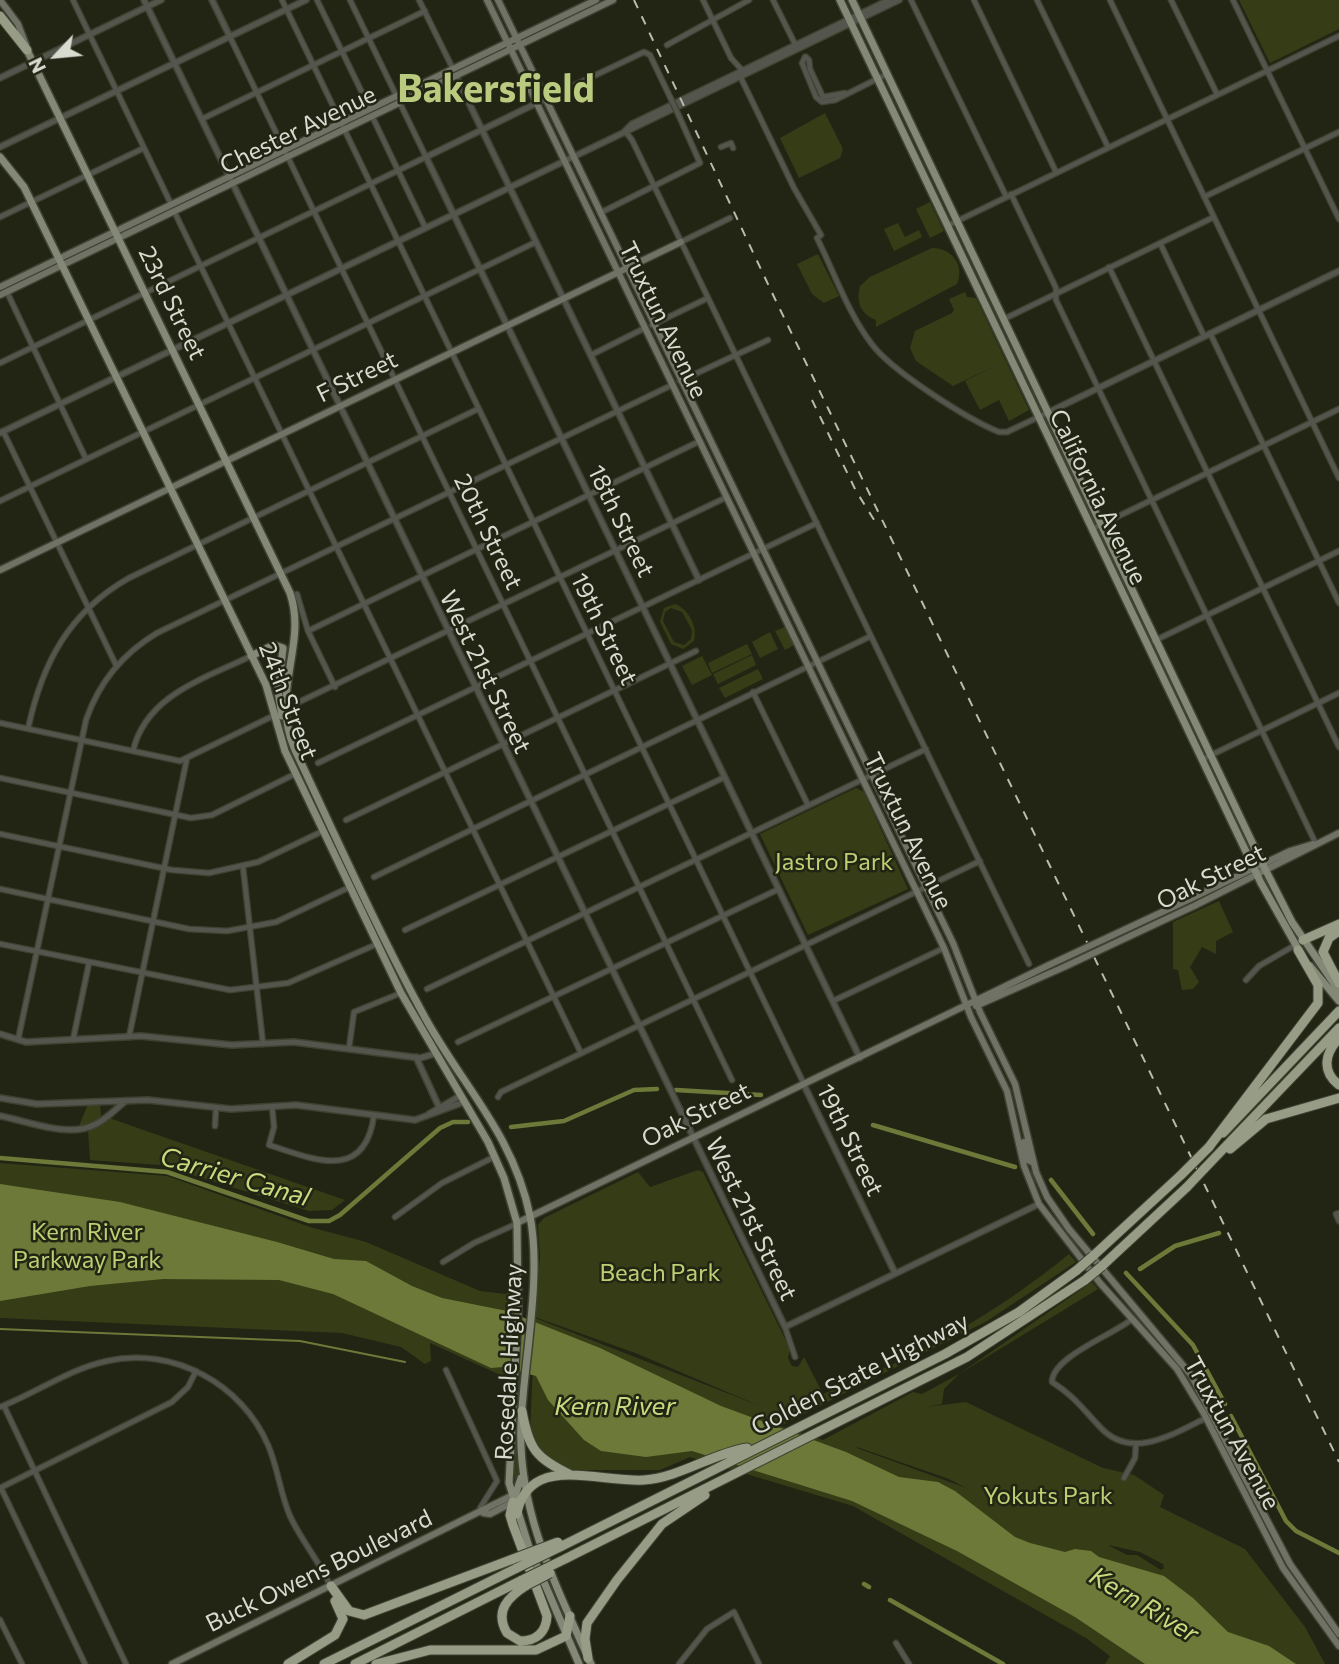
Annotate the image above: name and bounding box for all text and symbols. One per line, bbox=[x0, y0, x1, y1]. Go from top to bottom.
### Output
north arrow bbox=[21, 21, 91, 91]
text: N bbox=[23, 54, 50, 77]
district label: Bakersfield bbox=[397, 66, 595, 112]
street label: Chester Avenue bbox=[215, 80, 381, 180]
street label: Truxtun Avenue bbox=[613, 237, 713, 403]
street label: 23rd Street bbox=[132, 242, 212, 364]
street label: F Street bbox=[312, 345, 402, 409]
street label: California Avenue bbox=[1043, 405, 1153, 589]
street label: 18th Street bbox=[582, 460, 660, 582]
street label: 20th Street bbox=[448, 470, 528, 594]
street label: 19th Street bbox=[565, 568, 643, 690]
street label: West 21st Street bbox=[433, 586, 537, 758]
street label: 24th Street bbox=[252, 638, 324, 764]
street label: Truxtun Avenue bbox=[858, 748, 958, 914]
street label: Oak Street bbox=[1152, 838, 1270, 916]
park label: Jastro Park bbox=[775, 848, 893, 876]
street label: Oak Street bbox=[637, 1076, 755, 1154]
street label: 19th Street bbox=[811, 1079, 889, 1201]
street label: West 21st Street bbox=[699, 1133, 803, 1305]
water label: Carrier Canal bbox=[156, 1141, 314, 1213]
park label: Kern River Parkway Park bbox=[13, 1218, 161, 1274]
park label: Beach Park bbox=[599, 1259, 721, 1287]
street label: Rosedale Highway bbox=[489, 1263, 529, 1461]
street label: Golden State Highway bbox=[746, 1307, 974, 1441]
street label: Truxtun Avenue bbox=[1178, 1351, 1286, 1515]
water label: Kern River bbox=[554, 1390, 676, 1422]
park label: Yokuts Park bbox=[983, 1482, 1113, 1510]
street label: Buck Owens Boulevard bbox=[201, 1504, 437, 1638]
water label: Kern River bbox=[1084, 1560, 1204, 1650]

